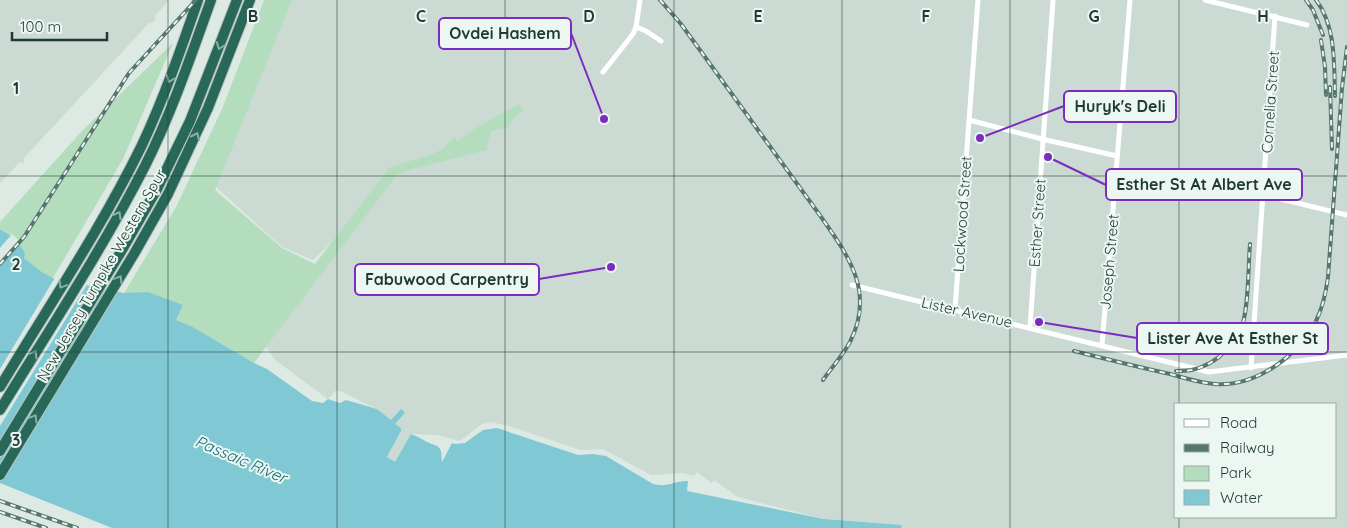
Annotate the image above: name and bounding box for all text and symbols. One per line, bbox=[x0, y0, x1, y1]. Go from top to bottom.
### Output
text: B bbox=[248, 6, 258, 26]
text: C bbox=[416, 6, 426, 26]
text: D bbox=[583, 6, 595, 26]
text: E bbox=[753, 6, 763, 26]
text: F bbox=[922, 6, 931, 26]
text: G bbox=[1088, 6, 1100, 26]
text: H bbox=[1257, 6, 1269, 26]
scale bar bbox=[12, 10, 108, 42]
text: 100 m bbox=[20, 17, 61, 36]
callout: Ovdei Hashem bbox=[439, 18, 571, 49]
text: Ovdei Hashem bbox=[449, 23, 561, 43]
one-way arrow bbox=[216, 41, 226, 49]
street label: Cornelia Street bbox=[1257, 50, 1283, 154]
one-way arrow bbox=[166, 74, 176, 83]
text: 1 bbox=[13, 78, 19, 98]
callout: Huryk's Deli bbox=[1064, 91, 1176, 122]
text: Huryk's Deli bbox=[1074, 96, 1166, 116]
one-way arrow bbox=[189, 132, 200, 141]
street label: Lockwood Street bbox=[948, 155, 976, 273]
street label: New Jersey Turnpike Western Spur bbox=[32, 165, 170, 385]
callout: Esther St At Albert Ave bbox=[1106, 169, 1302, 200]
text: Esther St At Albert Ave bbox=[1116, 174, 1292, 194]
street label: Esther Street bbox=[1024, 178, 1050, 268]
one-way arrow bbox=[112, 211, 122, 220]
street label: Joseph Street bbox=[1095, 213, 1123, 311]
text: 2 bbox=[11, 254, 21, 274]
callout: Fabuwood Carpentry bbox=[355, 264, 539, 295]
text: Fabuwood Carpentry bbox=[365, 269, 529, 289]
one-way arrow bbox=[112, 276, 122, 285]
one-way arrow bbox=[59, 279, 69, 288]
street label: Lister Avenue bbox=[920, 292, 1014, 332]
callout: Lister Ave At Esther St bbox=[1137, 323, 1328, 354]
text: Lister Ave At Esther St bbox=[1147, 328, 1319, 348]
one-way arrow bbox=[28, 350, 38, 359]
legend bbox=[1174, 403, 1337, 518]
text: Road bbox=[1220, 413, 1257, 432]
one-way arrow bbox=[28, 414, 38, 423]
text: 3 bbox=[12, 430, 20, 450]
water label: Passaic River bbox=[192, 431, 292, 488]
text: Railway bbox=[1220, 438, 1275, 457]
text: Park bbox=[1220, 463, 1252, 482]
text: Water bbox=[1220, 488, 1263, 507]

